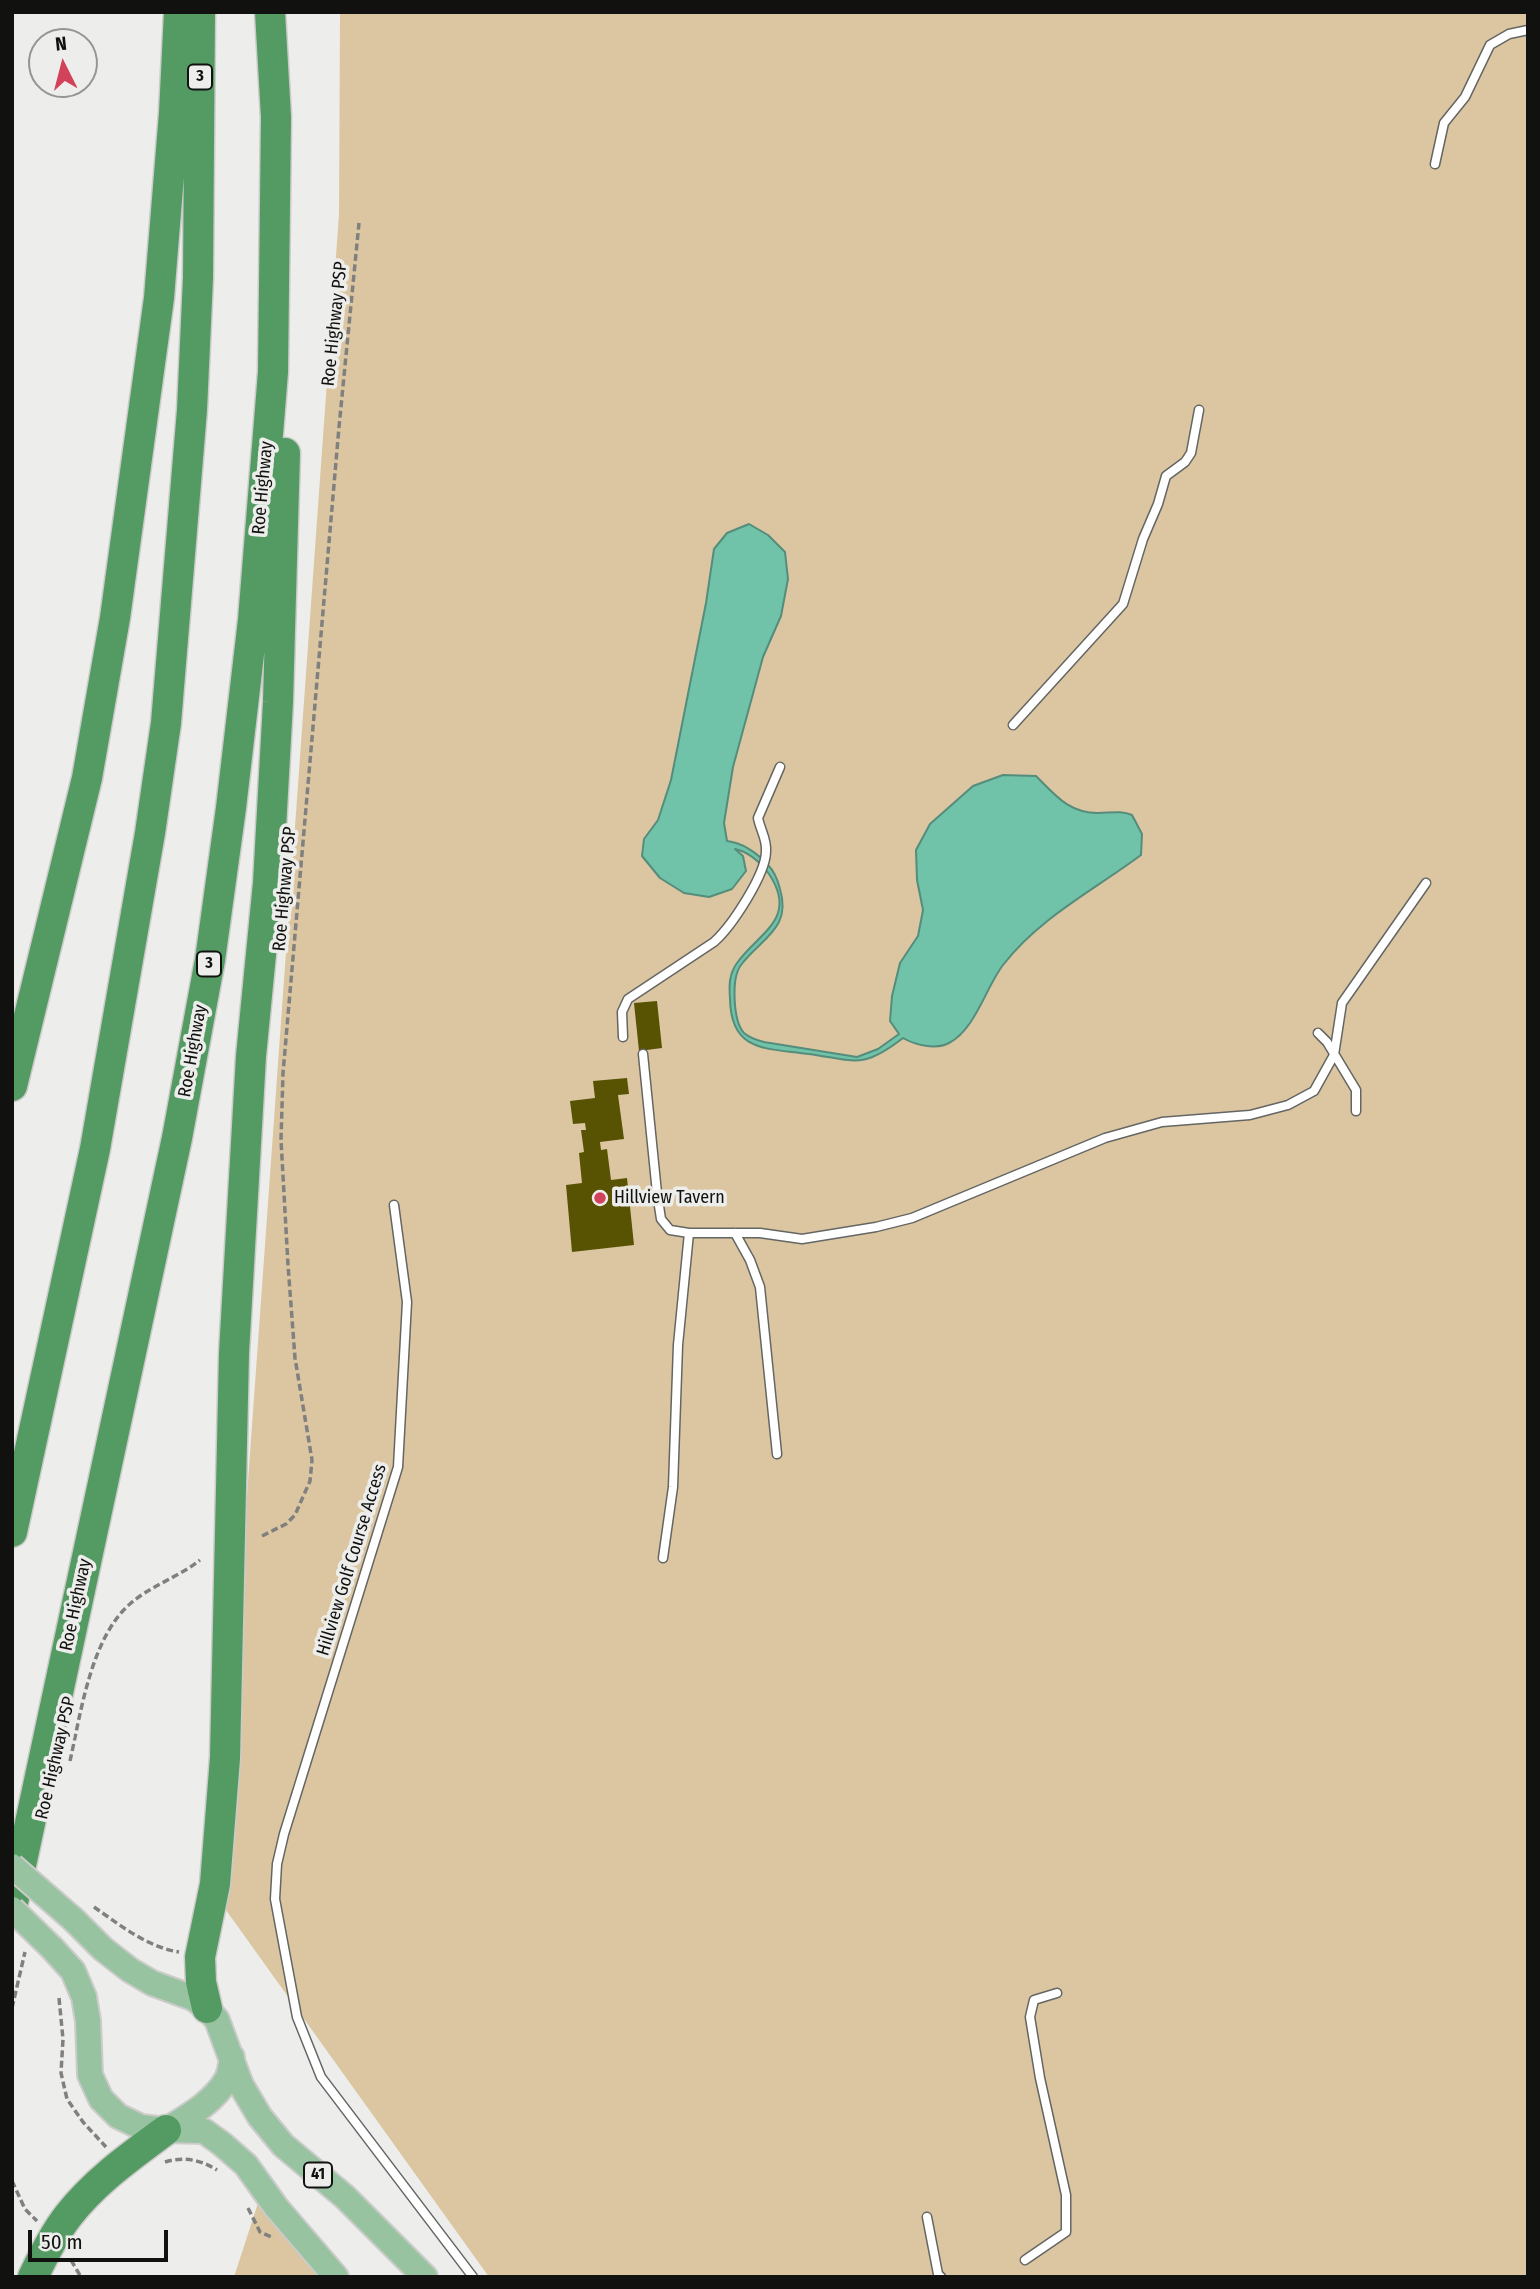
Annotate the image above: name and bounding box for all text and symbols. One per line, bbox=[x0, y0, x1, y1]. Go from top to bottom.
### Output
north arrow bbox=[28, 28, 98, 98]
text: N bbox=[54, 32, 68, 56]
road number: 3 bbox=[188, 64, 212, 90]
street label: Roe Highway PSP bbox=[318, 261, 352, 387]
street label: Roe Highway bbox=[248, 440, 278, 536]
street label: Roe Highway PSP bbox=[269, 826, 301, 952]
road number: 3 bbox=[197, 952, 221, 976]
street label: Roe Highway bbox=[174, 1003, 212, 1099]
place label: Hillview Tavern bbox=[614, 1187, 725, 1209]
marker: Hillview Tavern bbox=[592, 1190, 608, 1206]
street label: Hillview Golf Course Access bbox=[313, 1462, 391, 1658]
street label: Roe Highway bbox=[56, 1557, 96, 1653]
street label: Roe Highway PSP bbox=[31, 1695, 81, 1821]
road number: 41 bbox=[304, 2162, 332, 2188]
scale bar bbox=[32, 2216, 172, 2260]
text: 50 m bbox=[41, 2229, 83, 2255]

